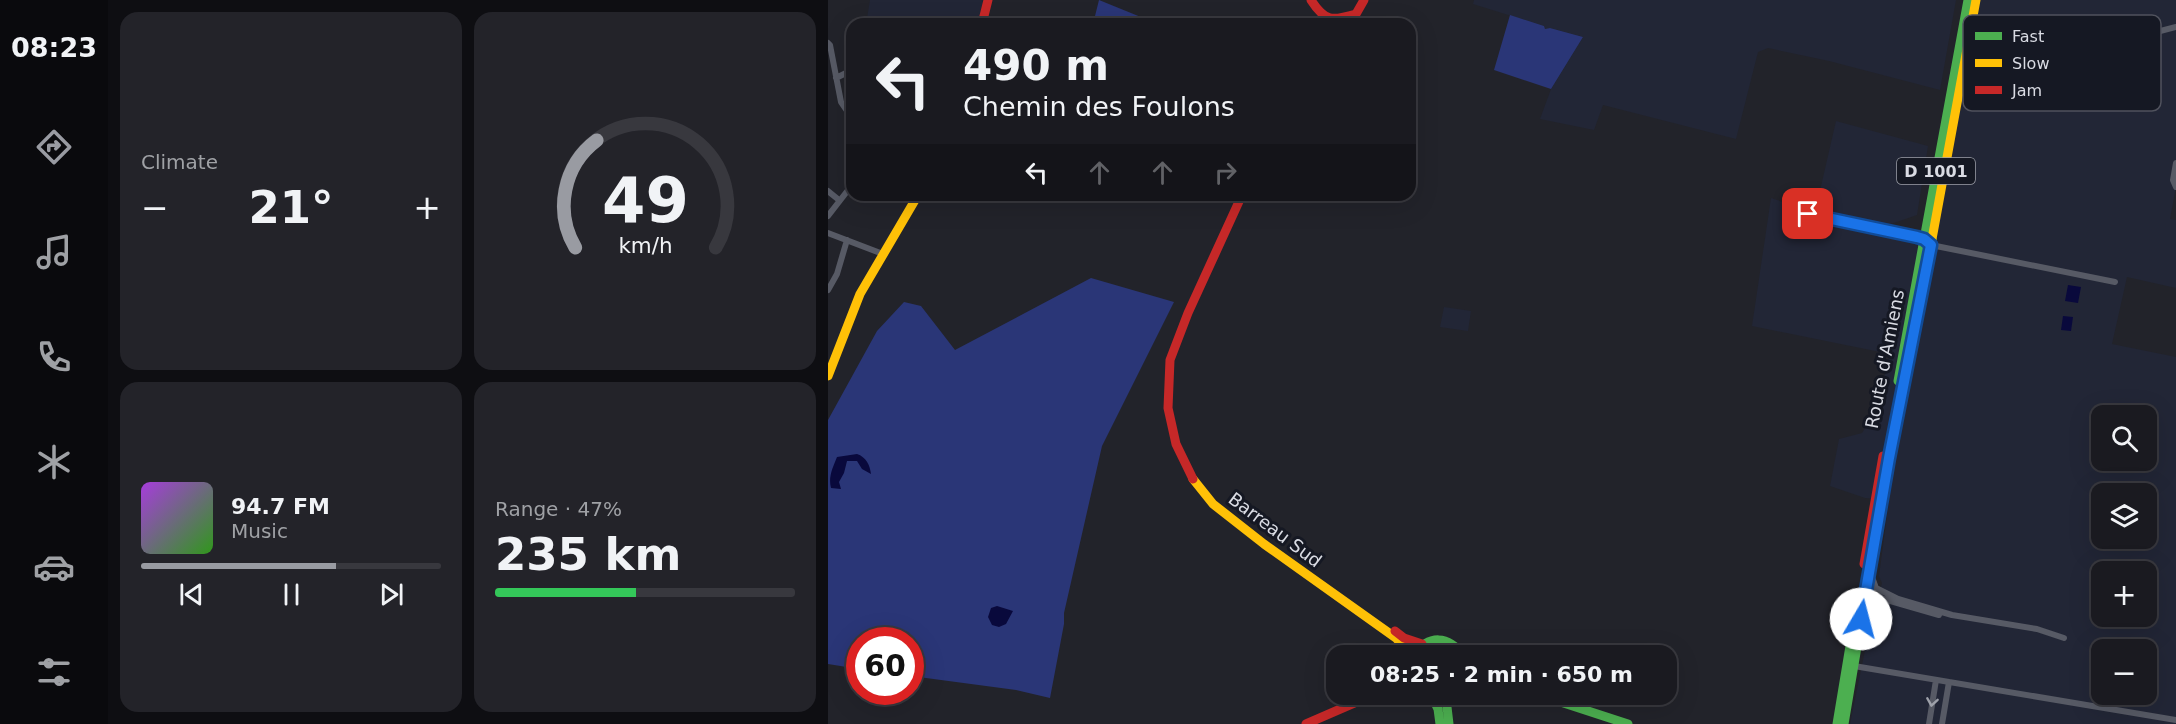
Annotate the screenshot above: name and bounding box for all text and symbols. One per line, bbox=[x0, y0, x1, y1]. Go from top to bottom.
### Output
legend bbox=[1963, 15, 2161, 111]
text: Fast bbox=[2012, 27, 2044, 46]
text: 08:23 bbox=[11, 32, 97, 63]
text: 490 m bbox=[963, 41, 1109, 90]
icon: left bbox=[864, 42, 942, 120]
text: Slow bbox=[2012, 54, 2049, 73]
text: Jam bbox=[2011, 81, 2042, 100]
text: Chemin des Foulons bbox=[963, 91, 1235, 122]
icon: directions bbox=[33, 126, 75, 168]
text: Climate bbox=[141, 150, 218, 174]
icon: left bbox=[1020, 156, 1053, 189]
icon: ahead bbox=[1083, 156, 1116, 189]
icon: ahead bbox=[1146, 156, 1179, 189]
icon: right bbox=[1209, 156, 1242, 189]
road number: D 1001 bbox=[1897, 158, 1975, 184]
text: 49 bbox=[602, 164, 688, 237]
text: 21° bbox=[248, 181, 334, 234]
text: − bbox=[141, 188, 169, 227]
text: + bbox=[413, 188, 441, 227]
pin bbox=[1782, 188, 1833, 239]
icon: arrive bbox=[1791, 197, 1824, 230]
icon: music bbox=[33, 231, 75, 273]
text: km/h bbox=[618, 233, 672, 258]
street label: Route d'Amiens bbox=[1861, 288, 1908, 430]
icon: phone bbox=[33, 336, 75, 378]
map controls bbox=[2091, 405, 2157, 705]
button: search bbox=[2091, 405, 2157, 471]
icon: climate bbox=[33, 441, 75, 483]
button: layers bbox=[2091, 483, 2157, 549]
street label: Barreau Sud bbox=[1225, 488, 1326, 571]
text: 94.7 FM bbox=[231, 494, 330, 519]
text: Range · 47% bbox=[495, 497, 622, 521]
text: Music bbox=[231, 519, 288, 543]
text: 235 km bbox=[495, 528, 681, 581]
icon: car bbox=[33, 546, 75, 588]
button: + bbox=[2091, 561, 2157, 627]
icon: previous bbox=[175, 578, 208, 611]
icon: pause bbox=[275, 578, 308, 611]
icon: next bbox=[375, 578, 408, 611]
position arrow bbox=[1829, 587, 1893, 651]
speed limit sign: 60 bbox=[846, 627, 924, 705]
button: − bbox=[2091, 639, 2157, 705]
icon: filters bbox=[33, 651, 75, 693]
text: 08:25 · 2 min · 650 m bbox=[1370, 662, 1633, 687]
one-way arrow bbox=[1927, 697, 1939, 706]

